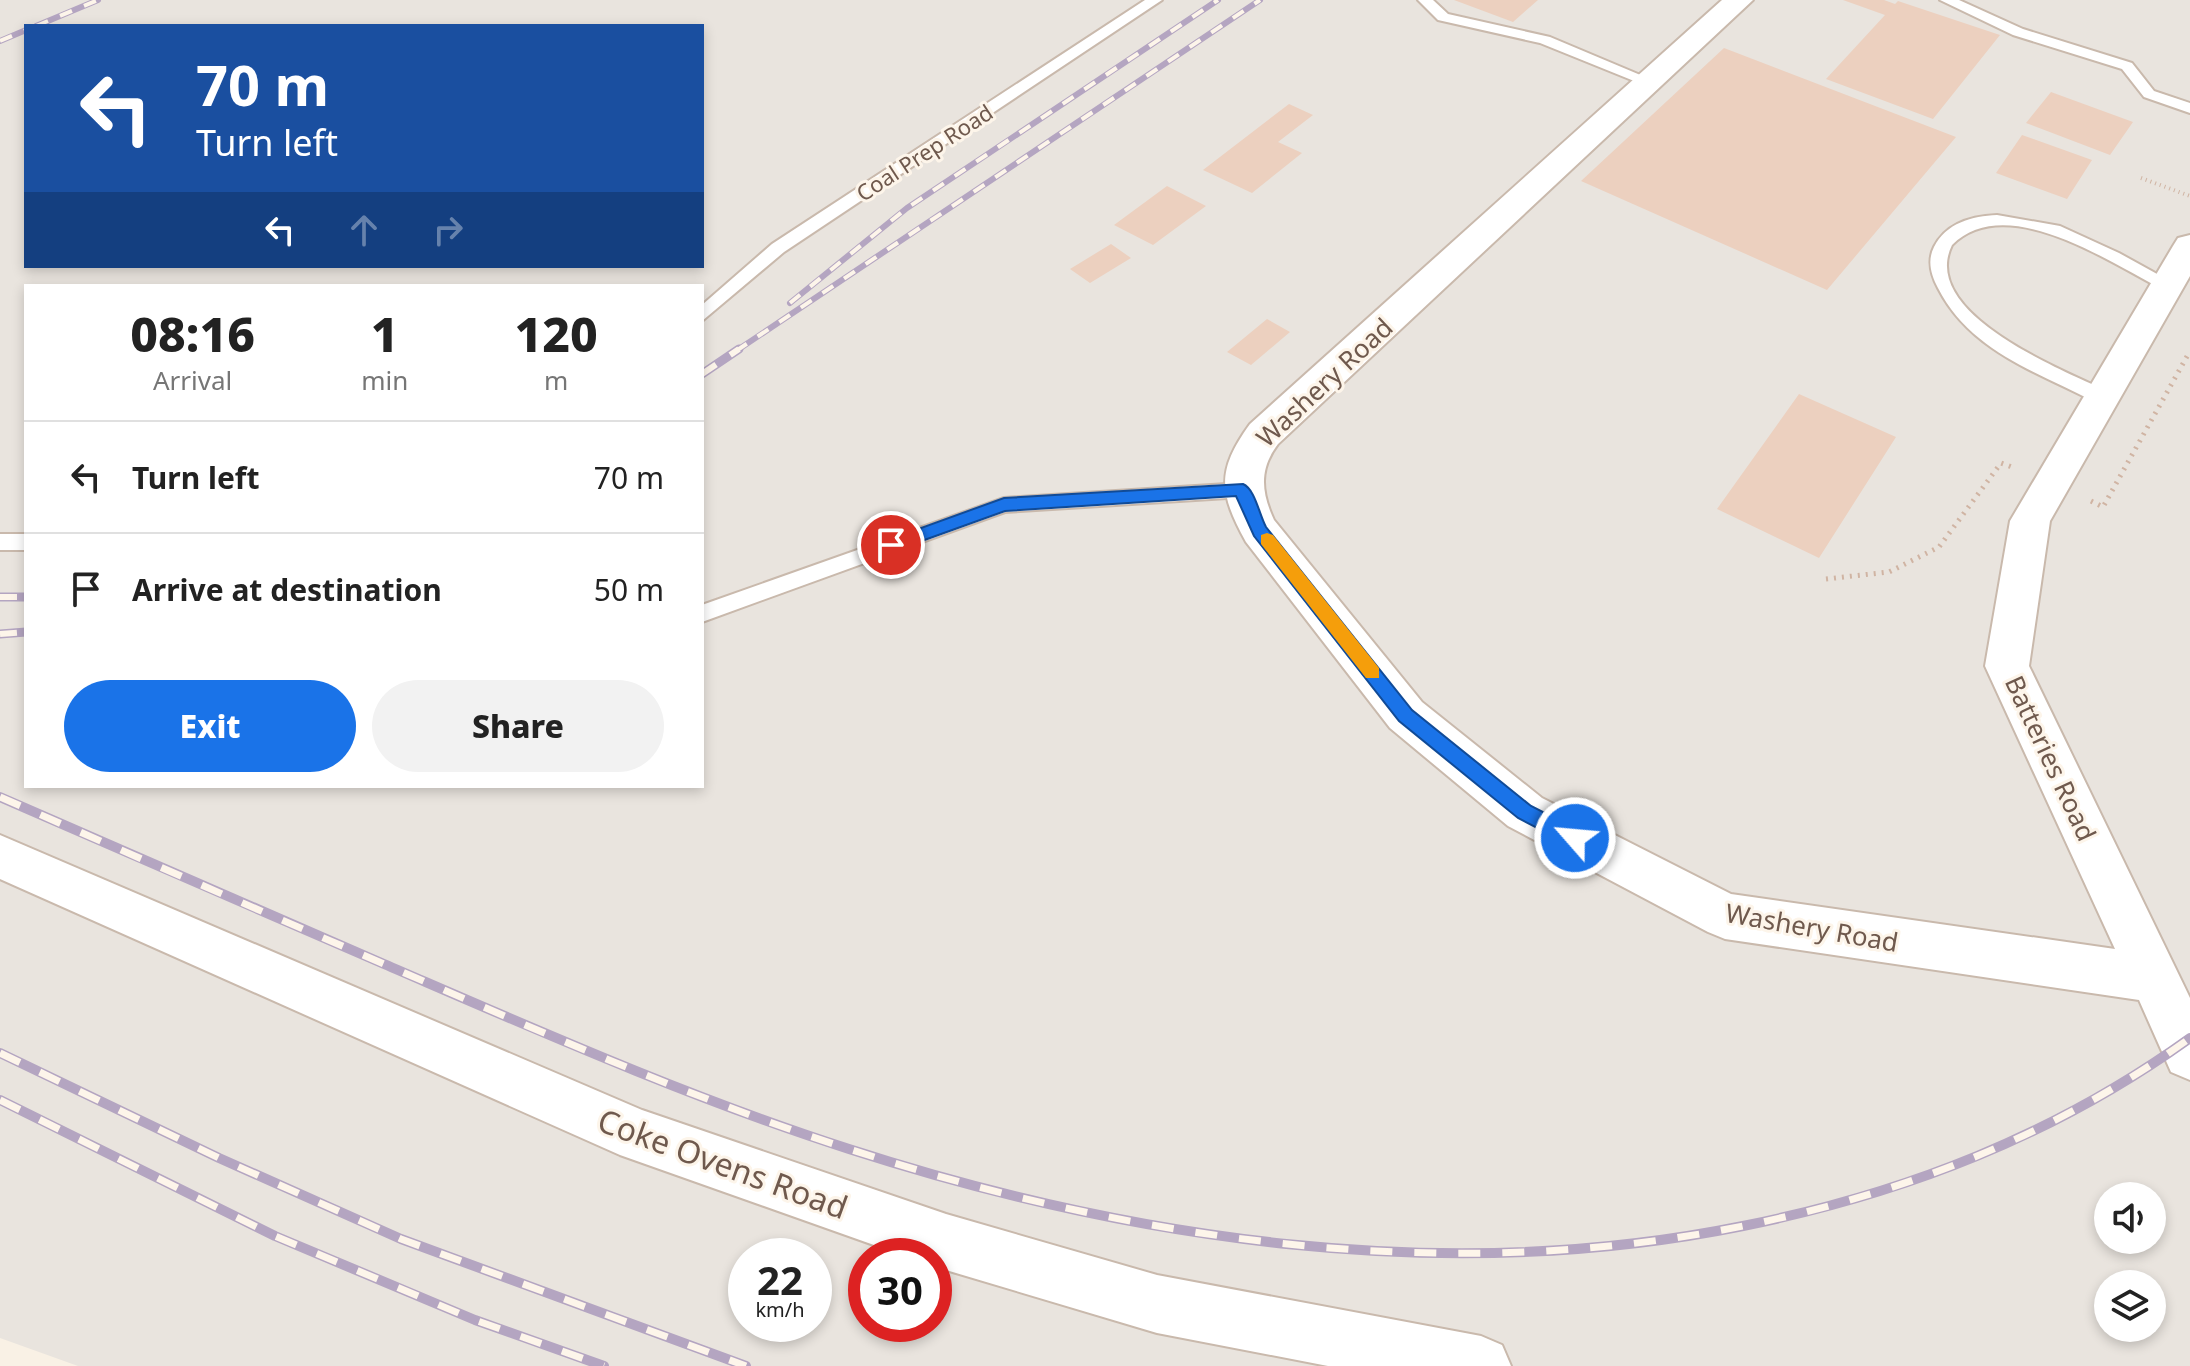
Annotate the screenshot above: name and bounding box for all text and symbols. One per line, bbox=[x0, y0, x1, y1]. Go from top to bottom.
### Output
text: 70 m bbox=[196, 46, 329, 122]
icon: left bbox=[64, 56, 168, 160]
street label: Coal Prep Road bbox=[850, 97, 998, 207]
text: Turn left bbox=[196, 118, 338, 167]
icon: left bbox=[258, 208, 302, 252]
icon: ahead bbox=[342, 208, 386, 252]
icon: right bbox=[426, 208, 470, 252]
text: 08:16 bbox=[130, 301, 255, 366]
text: 1 bbox=[371, 301, 399, 366]
text: 120 bbox=[515, 301, 598, 366]
street label: Washery Road bbox=[1248, 309, 1400, 455]
text: Arrival bbox=[153, 362, 232, 398]
text: min bbox=[361, 362, 408, 398]
text: m bbox=[544, 362, 568, 398]
icon: left bbox=[64, 455, 108, 499]
text: Turn left bbox=[132, 457, 260, 498]
text: 70 m bbox=[594, 457, 664, 498]
pin bbox=[857, 511, 925, 579]
icon: arrive bbox=[869, 523, 913, 567]
icon: arrive bbox=[64, 567, 108, 611]
text: Arrive at destination bbox=[132, 569, 442, 610]
text: 50 m bbox=[594, 569, 664, 610]
street label: Batteries Road bbox=[1997, 669, 2105, 847]
button: Exit bbox=[64, 680, 356, 772]
button: Share bbox=[372, 680, 664, 772]
position arrow bbox=[1533, 796, 1617, 880]
street label: Washery Road bbox=[1723, 894, 1901, 960]
street label: Coke Ovens Road bbox=[592, 1098, 854, 1228]
map controls bbox=[2094, 1182, 2166, 1342]
button: sound bbox=[2094, 1182, 2166, 1254]
speed limit sign: 30 bbox=[848, 1238, 952, 1342]
text: 22 bbox=[757, 1252, 803, 1307]
button: layers bbox=[2094, 1270, 2166, 1342]
text: km/h bbox=[755, 1296, 805, 1323]

